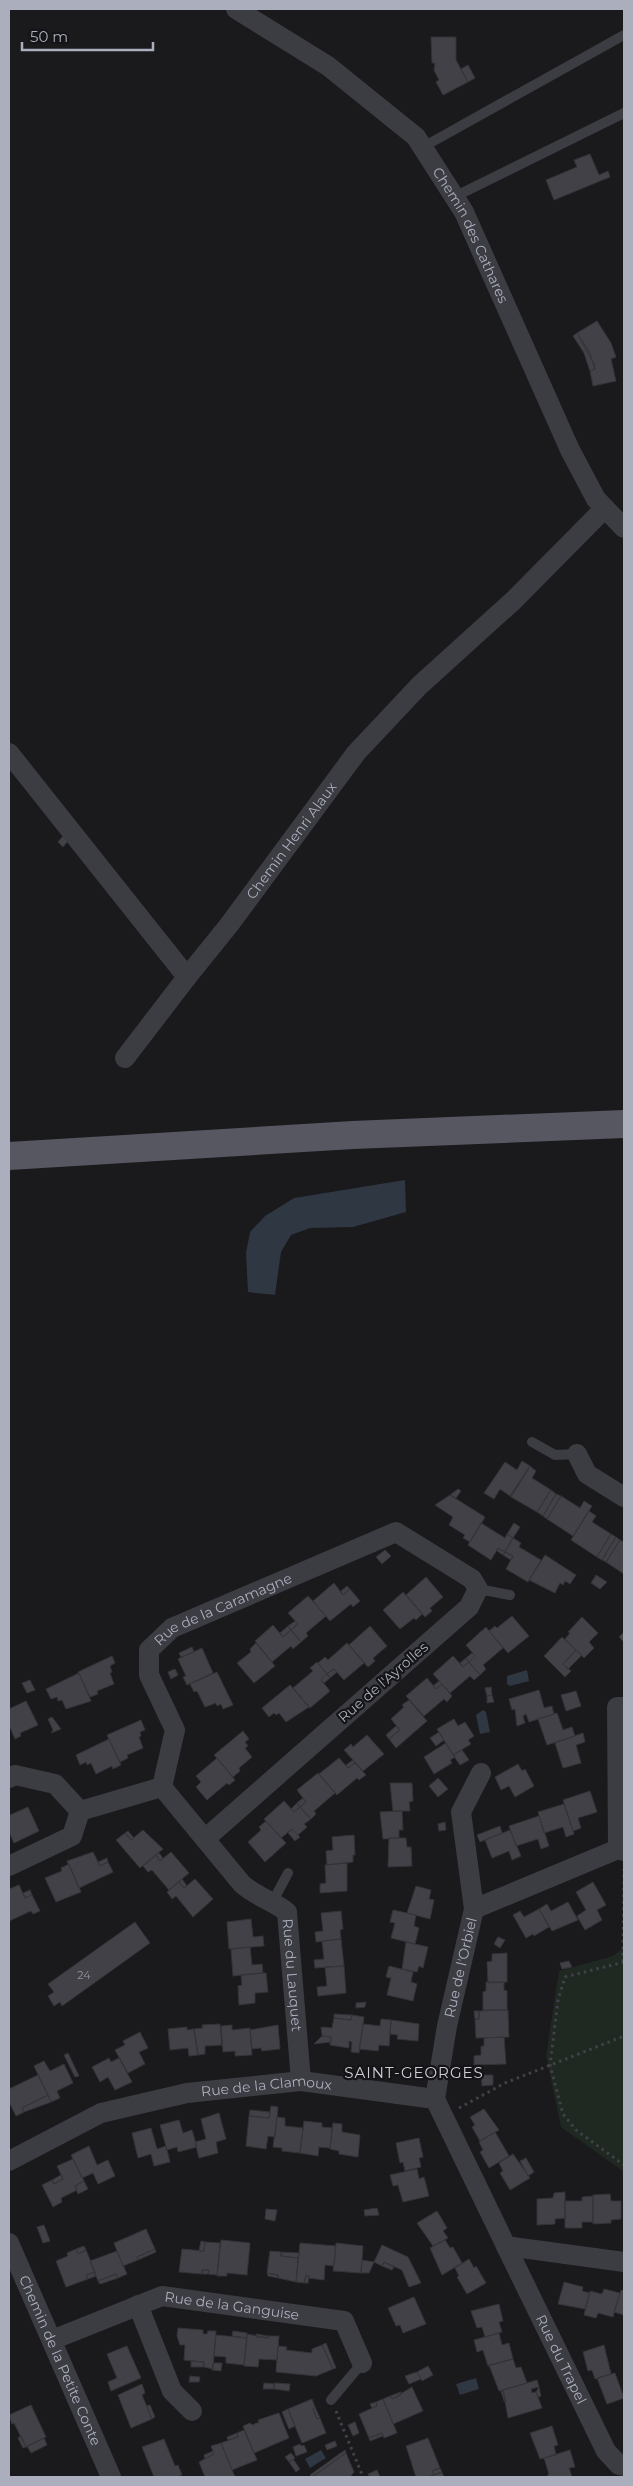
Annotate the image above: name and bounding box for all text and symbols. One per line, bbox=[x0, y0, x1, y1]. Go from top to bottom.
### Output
scale bar bbox=[22, 20, 154, 52]
text: 50 m bbox=[30, 27, 68, 46]
street label: Chemin des Cathares bbox=[429, 164, 513, 306]
street label: Chemin Henri Alaux bbox=[242, 778, 341, 903]
street label: Rue de la Caramagne bbox=[150, 1569, 295, 1649]
street label: Rue de l'Ayrolles bbox=[334, 1638, 432, 1726]
street label: Rue de l'Orbiel bbox=[440, 1916, 481, 2019]
street label: Rue du Lauquet bbox=[279, 1918, 306, 2032]
house number: 24 bbox=[77, 1968, 91, 1982]
district label: SAINT-GEORGES bbox=[344, 2063, 484, 2082]
street label: Rue de la Clamoux bbox=[200, 2071, 334, 2100]
street label: Chemin de la Petite Conte bbox=[15, 2272, 105, 2448]
street label: Rue de la Ganguise bbox=[163, 2287, 300, 2324]
street label: Rue du Trapel bbox=[532, 2312, 591, 2407]

